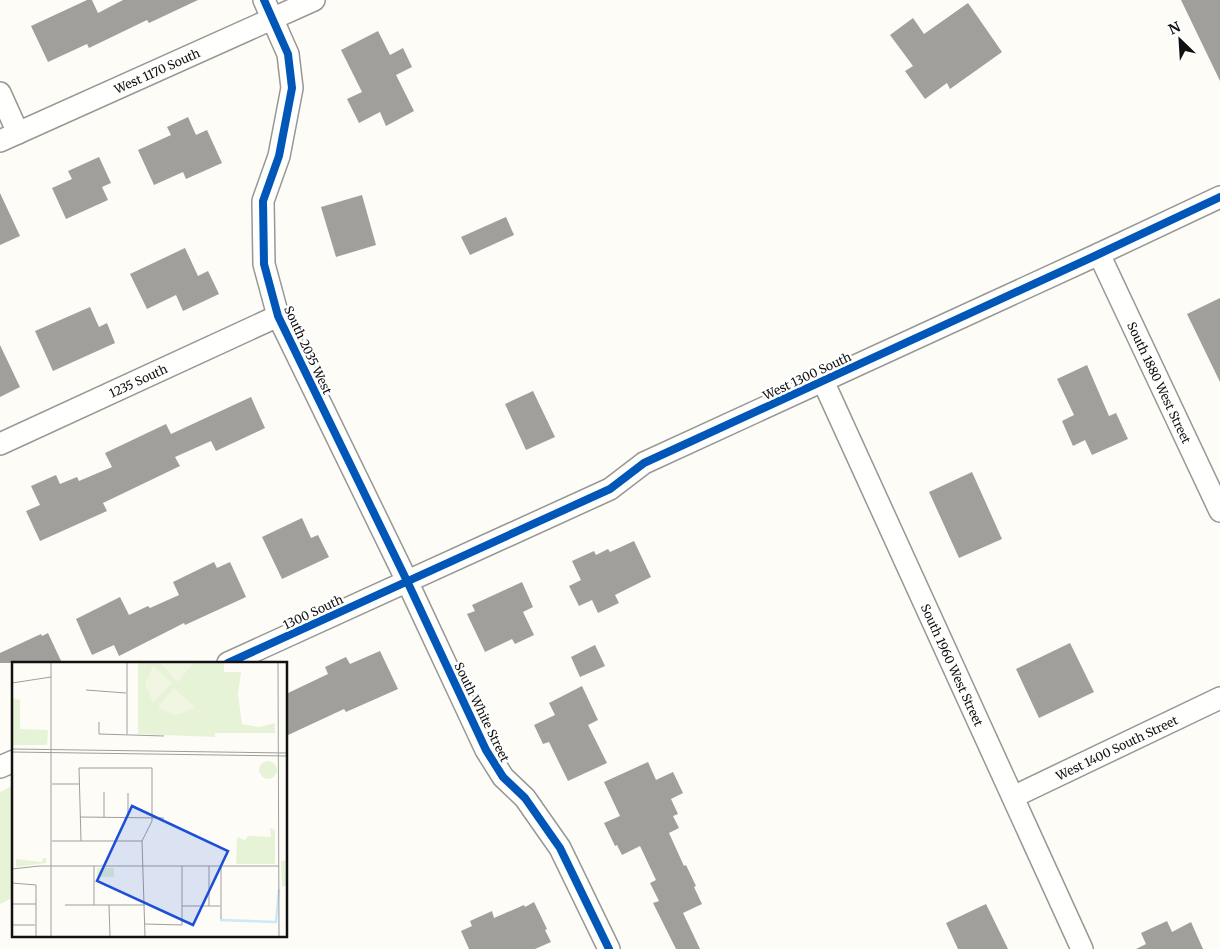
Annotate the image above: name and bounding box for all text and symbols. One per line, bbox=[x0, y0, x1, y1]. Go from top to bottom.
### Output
north arrow bbox=[1155, 15, 1205, 65]
text: N bbox=[1166, 18, 1183, 39]
street label: West 1170 South bbox=[111, 45, 202, 97]
street label: South 2035 West bbox=[281, 304, 335, 397]
street label: South 1880 West Street bbox=[1124, 319, 1195, 446]
street label: West 1300 South bbox=[760, 349, 854, 403]
street label: 1235 South bbox=[107, 361, 170, 400]
street label: 1300 South bbox=[281, 592, 345, 632]
street label: South 1960 West Street bbox=[918, 601, 987, 729]
street label: South White Street bbox=[451, 660, 513, 764]
inset map bbox=[12, 662, 288, 936]
street label: West 1400 South Street bbox=[1053, 712, 1180, 783]

